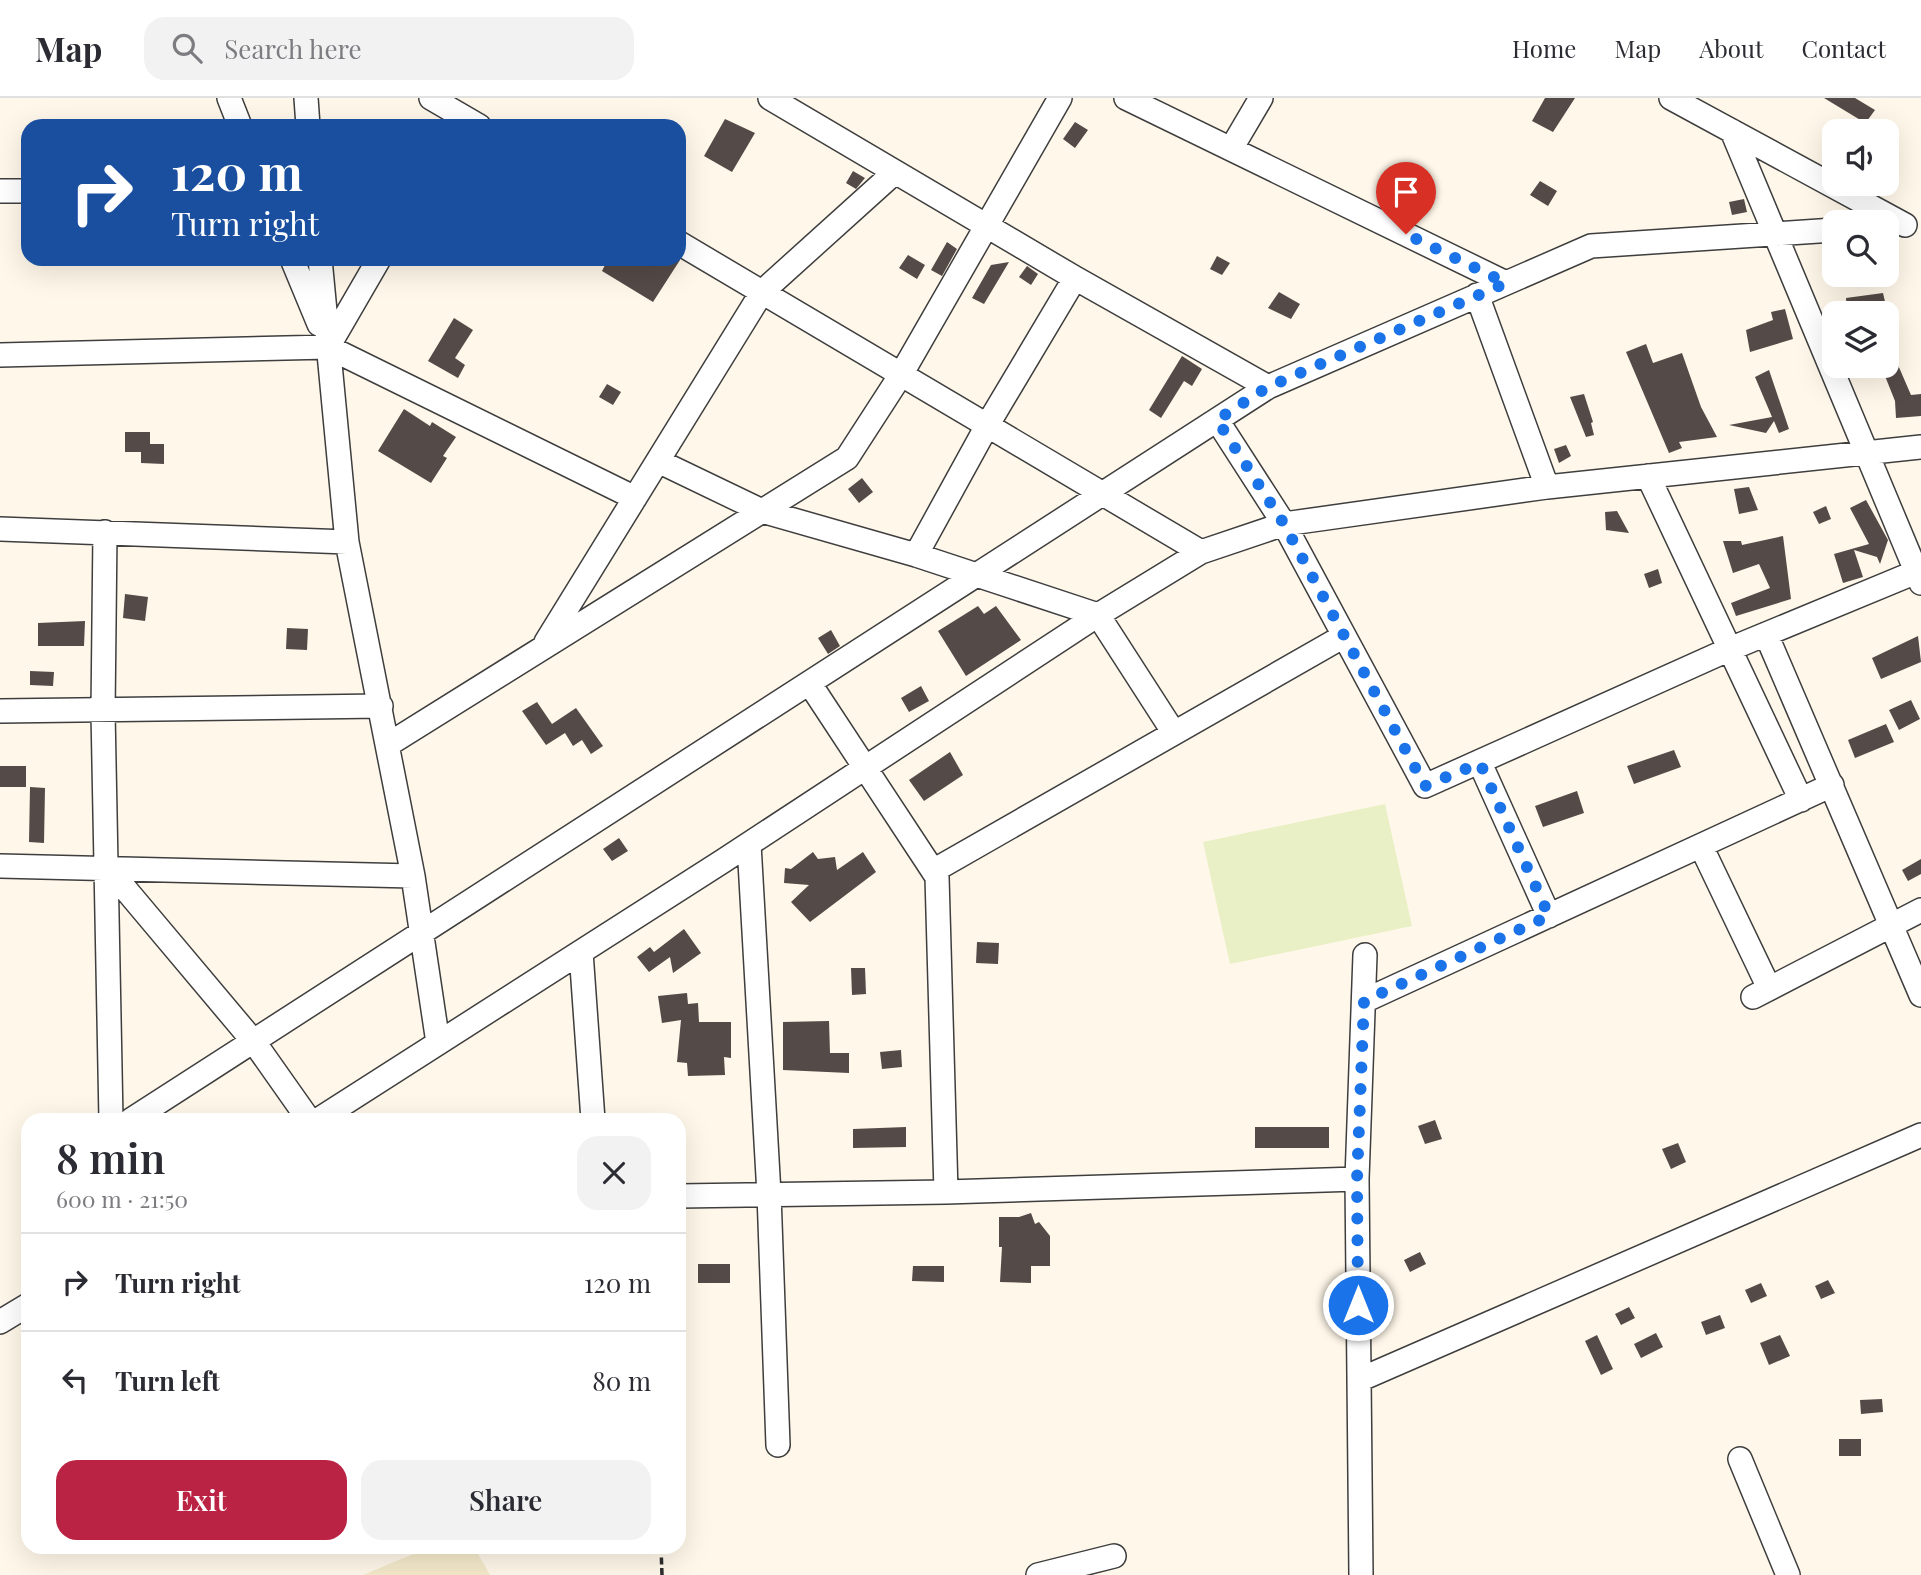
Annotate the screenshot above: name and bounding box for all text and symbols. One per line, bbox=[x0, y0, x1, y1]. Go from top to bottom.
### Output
search box bbox=[144, 17, 634, 80]
text: Map bbox=[35, 26, 102, 70]
icon: search bbox=[168, 29, 206, 67]
text: Search here bbox=[224, 31, 362, 66]
text: Home bbox=[1512, 32, 1576, 64]
text: Map bbox=[1614, 32, 1661, 64]
text: About bbox=[1699, 32, 1763, 64]
text: Contact bbox=[1801, 32, 1886, 64]
map controls bbox=[1822, 119, 1899, 378]
button: sound bbox=[1822, 119, 1899, 196]
text: 120 m bbox=[171, 138, 303, 203]
icon: right bbox=[56, 147, 147, 238]
pin bbox=[1376, 162, 1436, 234]
icon: arrive bbox=[1387, 173, 1425, 211]
text: Turn right bbox=[171, 201, 319, 244]
button: search bbox=[1822, 210, 1899, 287]
button: layers bbox=[1822, 301, 1899, 378]
text: 8 min bbox=[56, 1129, 165, 1185]
button: close bbox=[577, 1136, 651, 1210]
text: 600 m · 21:50 bbox=[56, 1183, 188, 1214]
icon: right bbox=[56, 1263, 94, 1301]
text: Turn right bbox=[115, 1265, 241, 1300]
text: 120 m bbox=[584, 1265, 651, 1300]
position arrow bbox=[1321, 1268, 1395, 1342]
icon: left bbox=[56, 1361, 94, 1399]
text: Turn left bbox=[115, 1363, 220, 1398]
text: 80 m bbox=[592, 1363, 651, 1398]
button: Exit bbox=[56, 1460, 347, 1540]
button: Share bbox=[361, 1460, 651, 1540]

